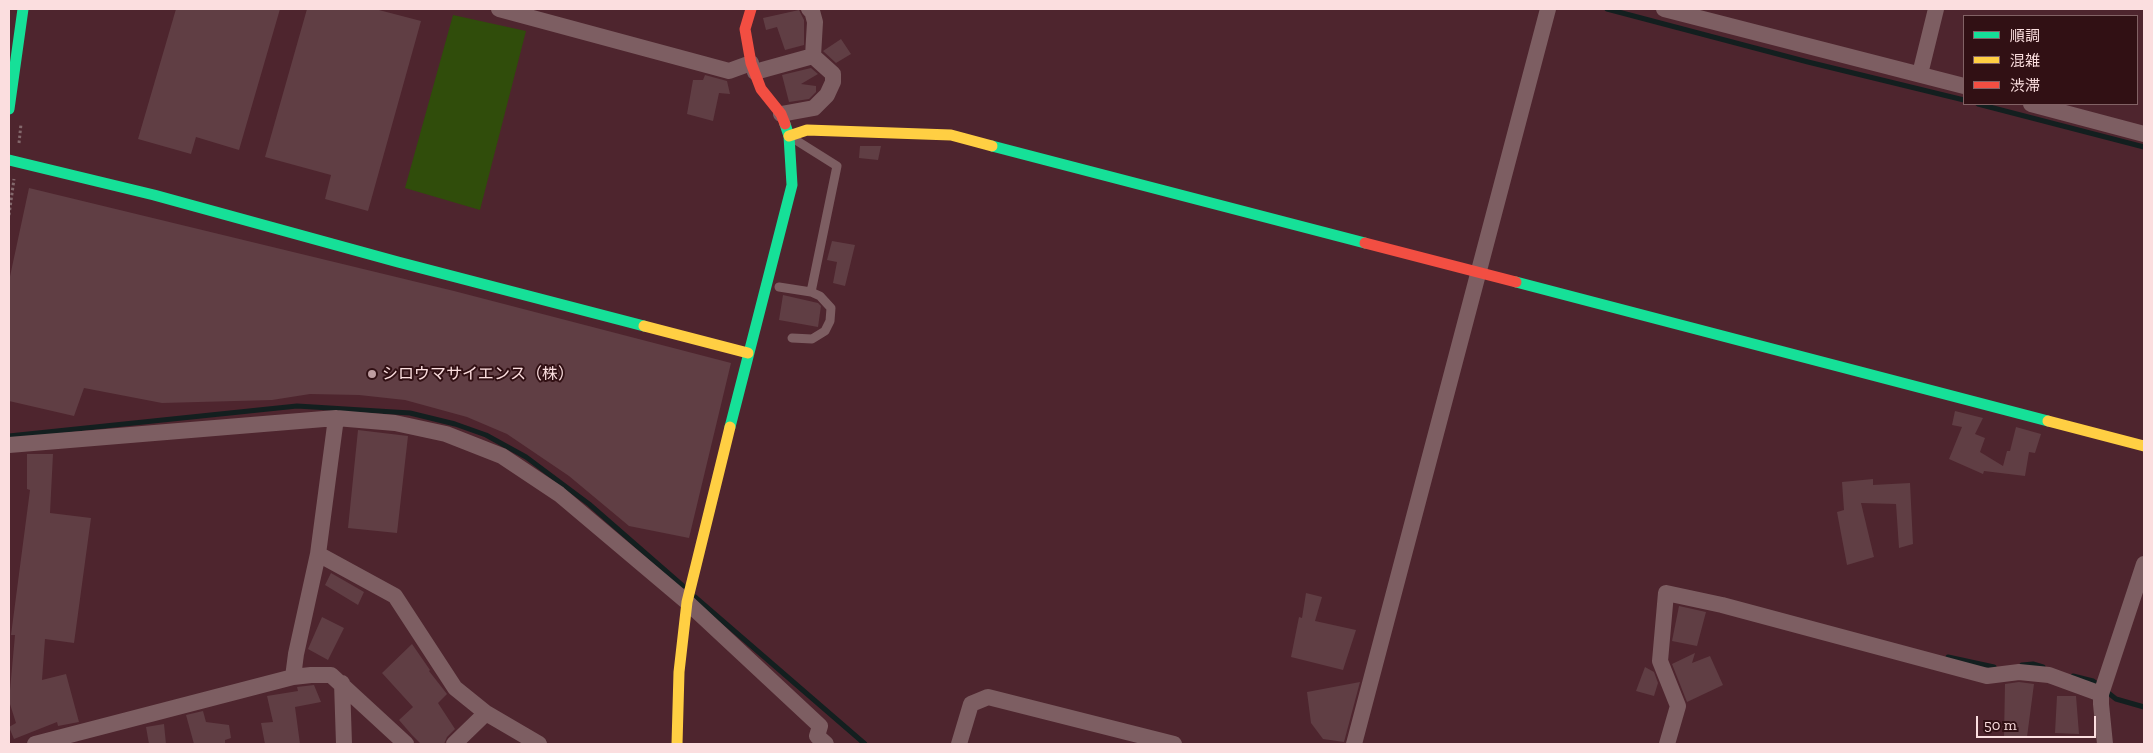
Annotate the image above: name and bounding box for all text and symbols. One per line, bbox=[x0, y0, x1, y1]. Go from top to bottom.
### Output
legend bbox=[1963, 15, 2138, 105]
text: 順調 bbox=[2010, 27, 2040, 45]
text: 混雑 bbox=[2010, 52, 2040, 70]
text: 渋滞 bbox=[2010, 77, 2040, 95]
place label: シロウマサイエンス（株） bbox=[382, 364, 574, 384]
marker: シロウマサイエンス（株） bbox=[366, 368, 378, 380]
scale bar bbox=[1978, 706, 2098, 738]
text: 50 m bbox=[1984, 716, 2017, 734]

